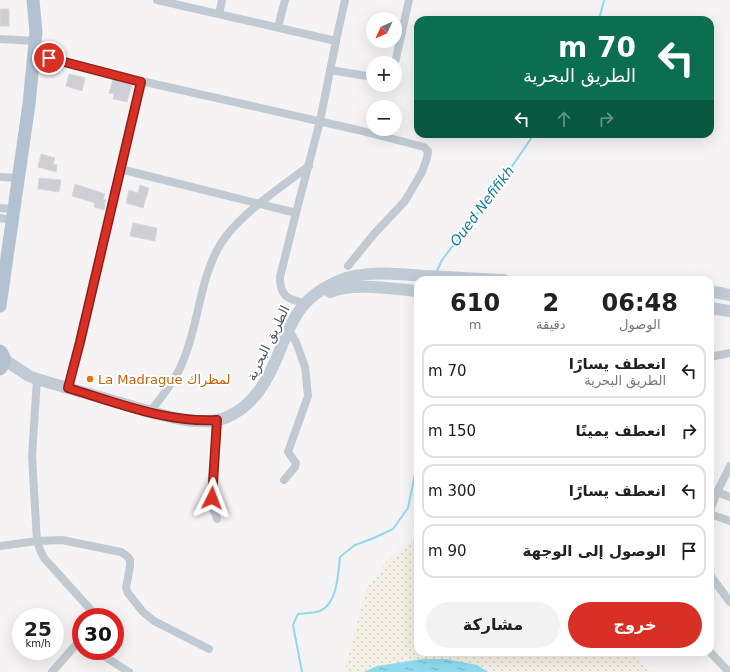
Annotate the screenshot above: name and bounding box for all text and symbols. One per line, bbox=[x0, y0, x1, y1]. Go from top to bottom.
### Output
north arrow bbox=[366, 12, 402, 48]
map controls bbox=[366, 12, 402, 136]
text: 70 m bbox=[558, 31, 636, 64]
icon: left bbox=[650, 32, 702, 84]
pin bbox=[32, 41, 66, 75]
icon: arrive bbox=[38, 47, 60, 69]
button: + bbox=[366, 56, 402, 92]
text: الطريق البحرية bbox=[523, 65, 636, 86]
button: − bbox=[366, 100, 402, 136]
icon: left bbox=[511, 108, 533, 130]
icon: ahead bbox=[553, 108, 575, 130]
icon: right bbox=[595, 108, 617, 130]
water label: Oued Nefifikh bbox=[447, 163, 517, 249]
text: 610 bbox=[450, 289, 500, 317]
text: 2 bbox=[543, 289, 559, 317]
text: 06:48 bbox=[602, 289, 678, 317]
street label: الطريق البحرية bbox=[243, 303, 294, 383]
text: m bbox=[469, 317, 481, 332]
text: دقيقة bbox=[536, 317, 566, 332]
text: الوصول bbox=[619, 317, 661, 332]
text: انعطف يسارًا bbox=[569, 355, 666, 373]
icon: left bbox=[678, 360, 700, 382]
text: 70 m bbox=[428, 362, 467, 380]
place label: La Madrague لمظراك bbox=[98, 372, 230, 388]
text: الطريق البحرية bbox=[584, 373, 666, 388]
marker: La Madrague لمظراك bbox=[85, 374, 95, 384]
icon: right bbox=[678, 420, 700, 442]
text: 150 m bbox=[428, 422, 476, 440]
text: انعطف يمينًا bbox=[575, 422, 666, 440]
position arrow bbox=[191, 477, 233, 519]
icon: left bbox=[678, 480, 700, 502]
text: 300 m bbox=[428, 482, 476, 500]
text: انعطف يسارًا bbox=[569, 482, 666, 500]
icon: arrive bbox=[678, 540, 700, 562]
text: 90 m bbox=[428, 542, 467, 560]
text: الوصول إلى الوجهة bbox=[523, 542, 666, 560]
button: مشاركة bbox=[426, 602, 560, 648]
button: خروج bbox=[568, 602, 702, 648]
speed limit sign: 30 bbox=[72, 608, 124, 660]
text: 25 bbox=[24, 617, 52, 641]
text: km/h bbox=[25, 638, 51, 649]

